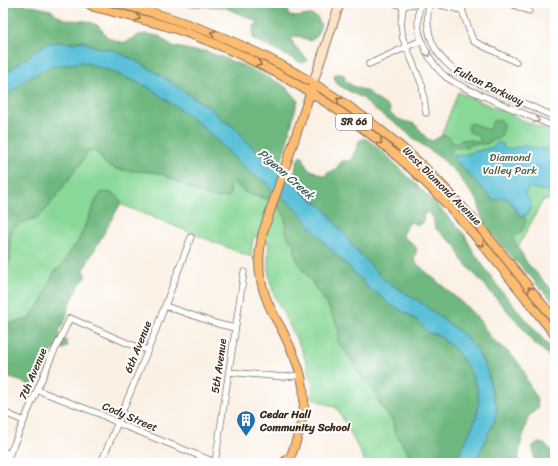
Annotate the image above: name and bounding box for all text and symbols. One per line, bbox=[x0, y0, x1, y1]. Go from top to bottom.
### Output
one-way arrow bbox=[134, 13, 141, 22]
one-way arrow bbox=[209, 30, 216, 38]
one-way arrow bbox=[424, 50, 431, 57]
one-way arrow bbox=[255, 59, 263, 67]
street label: Fulton Parkway bbox=[451, 61, 527, 111]
one-way arrow bbox=[337, 98, 344, 105]
road number: SR 66 bbox=[336, 114, 372, 130]
one-way arrow bbox=[534, 115, 541, 123]
one-way arrow bbox=[376, 137, 383, 144]
street label: West Diamond Avenue bbox=[398, 142, 486, 230]
water label: Pigeon Creek bbox=[253, 143, 321, 206]
park label: Diamond Valley Park bbox=[483, 148, 537, 180]
one-way arrow bbox=[477, 239, 484, 247]
one-way arrow bbox=[528, 287, 535, 294]
street label: 6th Avenue bbox=[119, 317, 157, 376]
street label: 5th Avenue bbox=[206, 337, 232, 395]
street label: 7th Avenue bbox=[14, 344, 53, 403]
street label: Cody Street bbox=[99, 397, 161, 437]
place label: Cedar Hall Community School bbox=[259, 405, 351, 437]
building icon: Cedar Hall Community School bbox=[235, 409, 257, 437]

